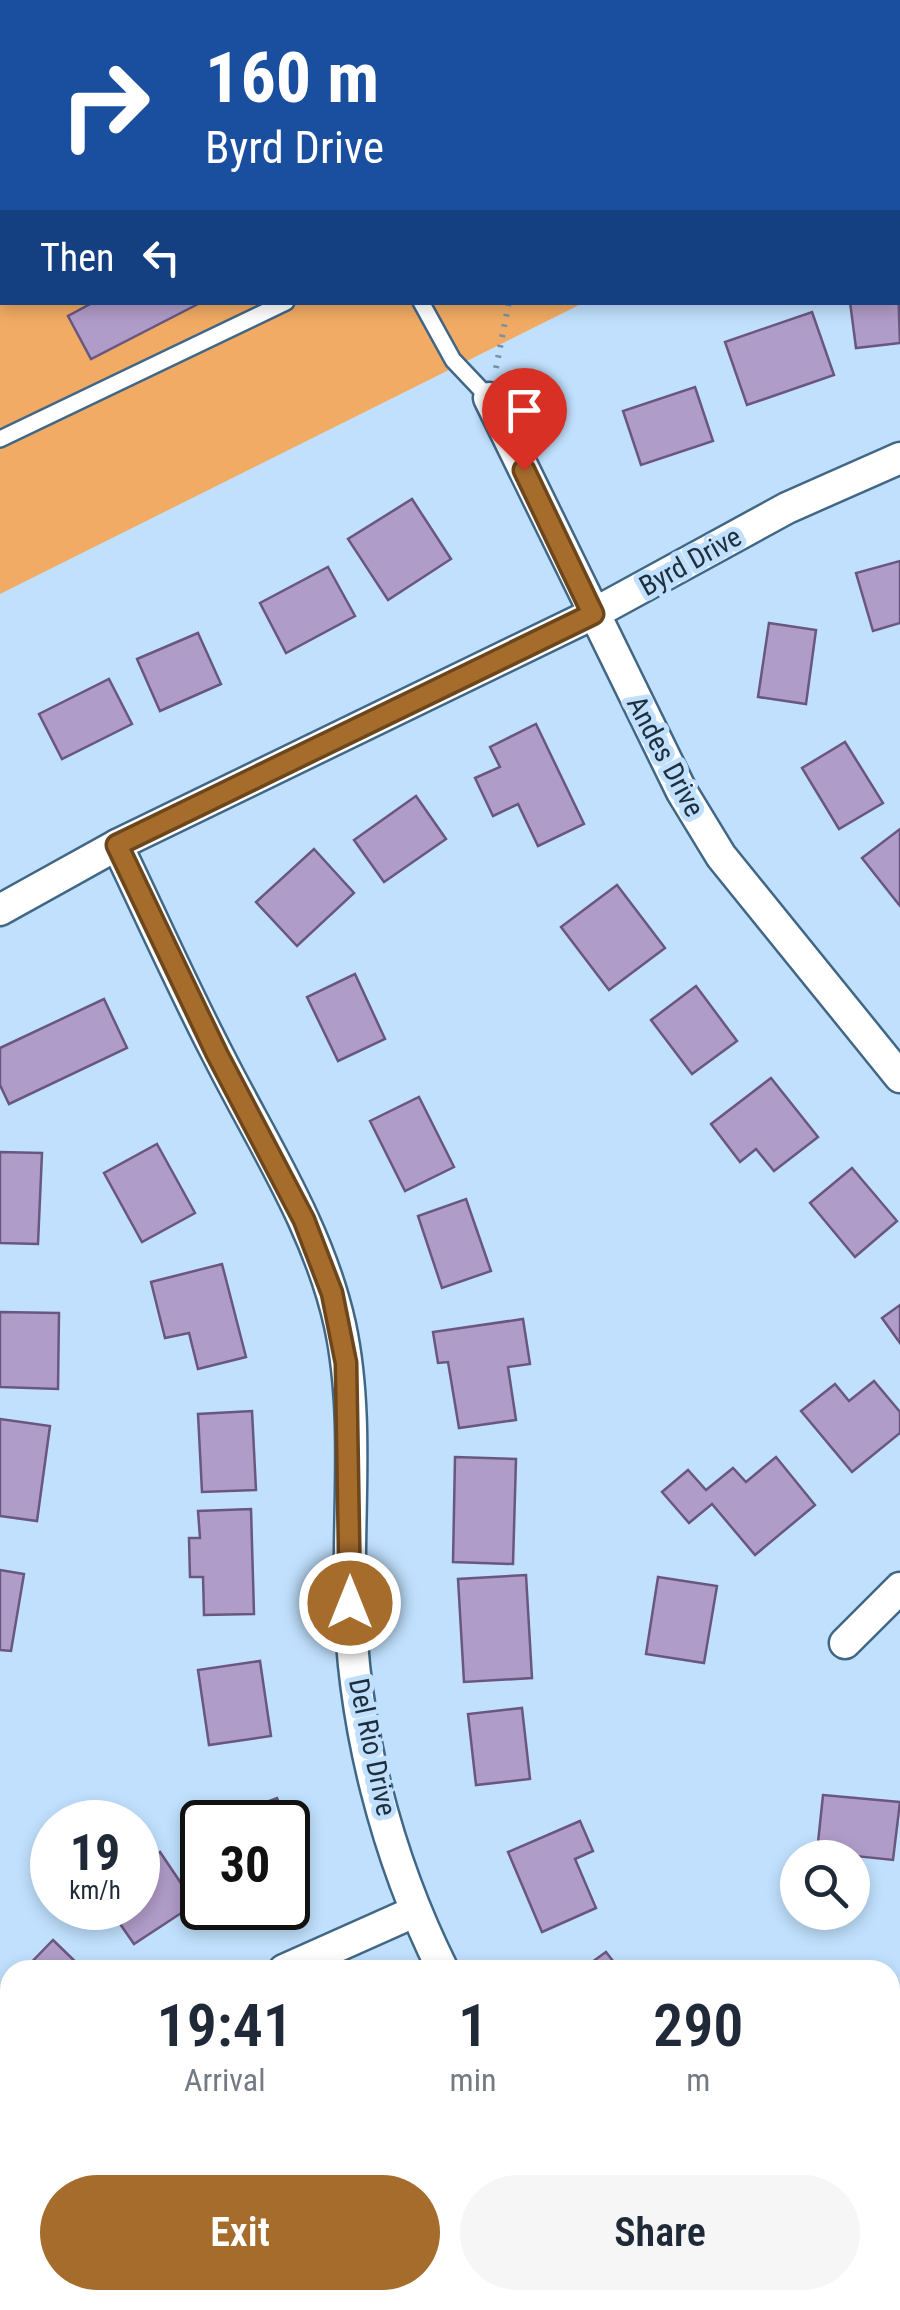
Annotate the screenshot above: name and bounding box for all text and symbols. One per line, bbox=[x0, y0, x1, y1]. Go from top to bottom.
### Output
text: 160 m bbox=[205, 37, 379, 119]
icon: right bbox=[40, 40, 170, 170]
text: Byrd Drive bbox=[205, 121, 384, 174]
icon: left bbox=[134, 230, 189, 285]
text: Then bbox=[40, 236, 114, 280]
pin bbox=[482, 368, 567, 471]
icon: arrive bbox=[497, 383, 552, 438]
street label: Byrd Drive bbox=[634, 520, 747, 603]
street label: Andes Drive bbox=[620, 690, 711, 822]
position arrow bbox=[298, 1551, 402, 1655]
street label: Del Rio Drive bbox=[342, 1675, 403, 1819]
speed limit sign: 30 bbox=[180, 1800, 310, 1930]
text: 19 bbox=[70, 1824, 120, 1882]
map controls bbox=[780, 1840, 870, 1930]
button: search bbox=[780, 1840, 870, 1930]
text: km/h bbox=[69, 1876, 121, 1905]
text: 19:41 bbox=[156, 1990, 293, 2061]
text: 1 bbox=[458, 1990, 488, 2061]
text: 290 bbox=[653, 1990, 743, 2061]
text: Arrival bbox=[184, 2061, 265, 2099]
text: min bbox=[450, 2061, 496, 2099]
text: m bbox=[686, 2061, 710, 2099]
button: Exit bbox=[40, 2175, 440, 2290]
button: Share bbox=[460, 2175, 860, 2290]

